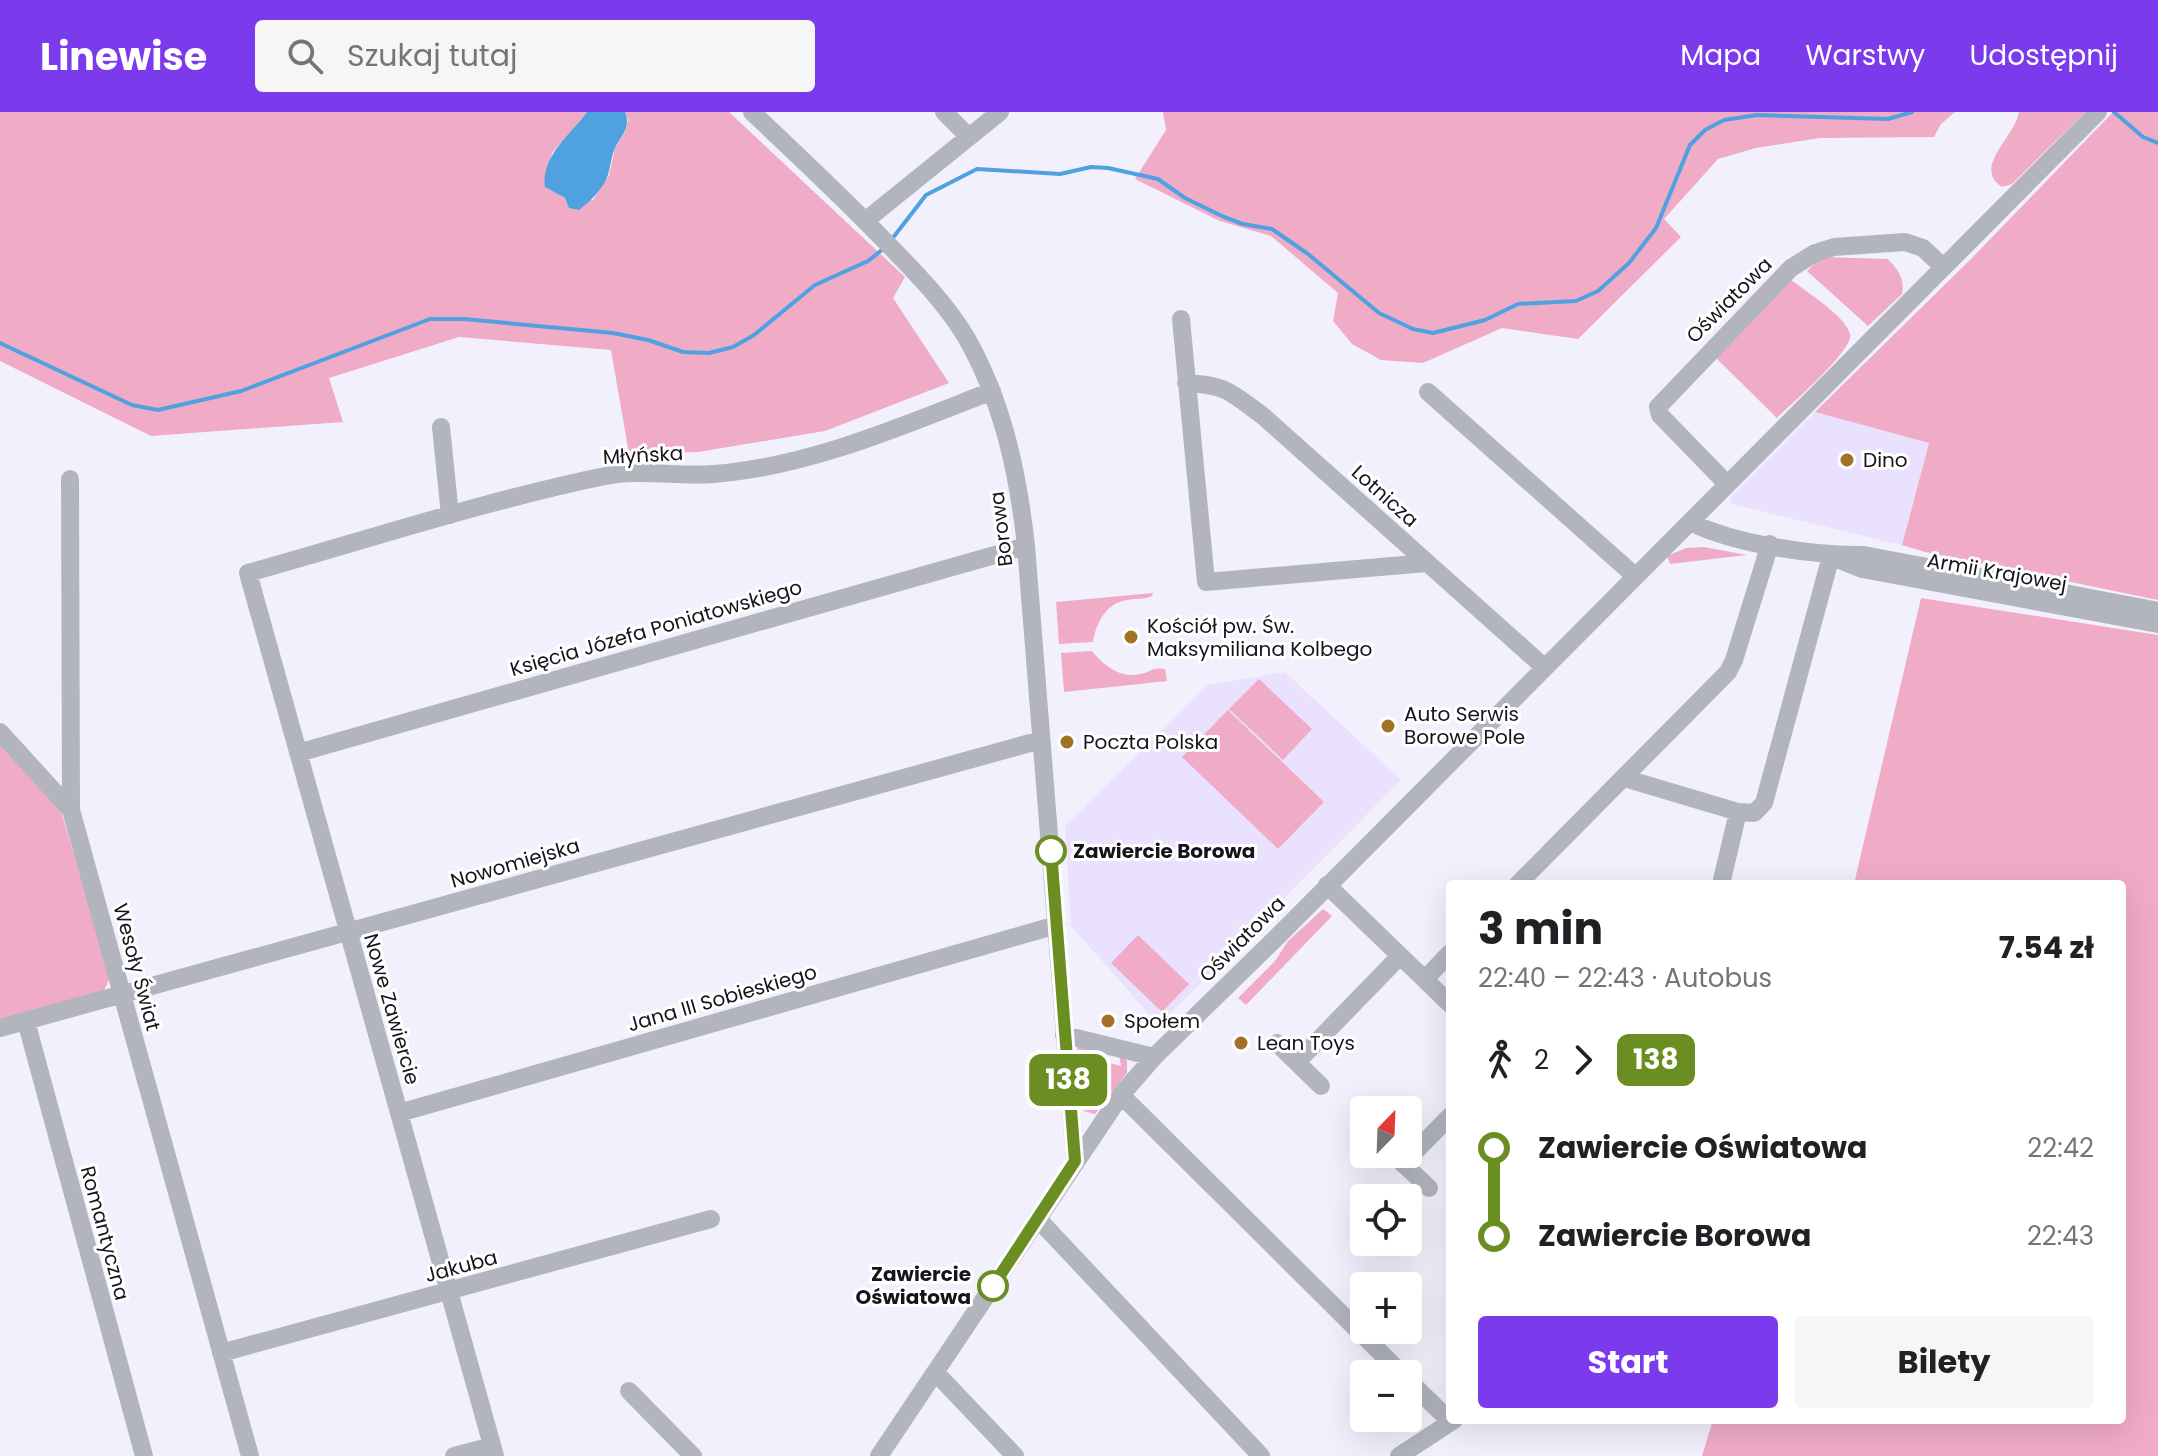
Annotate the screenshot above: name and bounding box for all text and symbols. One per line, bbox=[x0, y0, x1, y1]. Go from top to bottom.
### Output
search box bbox=[255, 20, 815, 92]
text: Linewise bbox=[40, 30, 207, 83]
icon: search bbox=[283, 34, 327, 78]
text: Szukaj tutaj bbox=[347, 34, 518, 77]
text: Mapa bbox=[1680, 36, 1761, 75]
text: Warstwy bbox=[1805, 36, 1925, 75]
text: Udostępnij bbox=[1969, 36, 2118, 75]
street label: Oświatowa bbox=[1680, 251, 1778, 349]
street label: Młyńska bbox=[602, 439, 684, 471]
place label: Dino bbox=[1863, 446, 1908, 474]
marker: Dino bbox=[1838, 451, 1856, 469]
street label: Lotnicza bbox=[1345, 458, 1425, 534]
street label: Borowa bbox=[983, 490, 1019, 568]
street label: Armii Krajowej bbox=[1925, 546, 2069, 598]
street label: Księcia Józefa Poniatowskiego bbox=[507, 573, 805, 683]
place label: Kościół pw. Św. Maksymiliana Kolbego bbox=[1147, 612, 1372, 663]
marker: Kościół pw. Św. Maksymiliana Kolbego bbox=[1122, 628, 1140, 646]
place label: Auto Serwis Borowe Pole bbox=[1404, 700, 1525, 751]
marker: Auto Serwis Borowe Pole bbox=[1379, 717, 1397, 735]
place label: Poczta Polska bbox=[1083, 728, 1218, 756]
marker: Poczta Polska bbox=[1058, 733, 1076, 751]
street label: Nowomiejska bbox=[447, 831, 583, 895]
marker: Zawiercie Borowa bbox=[1036, 836, 1066, 866]
place label: Zawiercie Borowa bbox=[1073, 837, 1255, 865]
street label: Oświatowa bbox=[1193, 890, 1291, 988]
text: 3 min bbox=[1478, 898, 1603, 959]
street label: Wesoły Świat bbox=[107, 900, 167, 1034]
text: 7.54 zł bbox=[1999, 926, 2094, 969]
street label: Nowe Zawiercie bbox=[357, 930, 427, 1088]
street label: Jana III Sobieskiego bbox=[624, 958, 820, 1038]
text: 22:40 – 22:43 · Autobus bbox=[1478, 960, 1772, 996]
place label: Społem bbox=[1124, 1007, 1200, 1035]
marker: Społem bbox=[1099, 1012, 1117, 1030]
place label: Lean Toys bbox=[1257, 1029, 1355, 1057]
marker: Lean Toys bbox=[1232, 1034, 1250, 1052]
icon: walk bbox=[1478, 1038, 1522, 1082]
icon: forward bbox=[1561, 1038, 1605, 1082]
text: 138 bbox=[1633, 1040, 1679, 1079]
text: 2 bbox=[1534, 1042, 1549, 1078]
line badge: 138 bbox=[1022, 1054, 1114, 1106]
text: 138 bbox=[1045, 1060, 1091, 1099]
north arrow bbox=[1350, 1096, 1422, 1168]
map controls bbox=[1350, 1096, 1422, 1432]
text: Zawiercie Oświatowa bbox=[1538, 1126, 1867, 1169]
text: 22:42 bbox=[2027, 1130, 2094, 1166]
street label: Romantyczna bbox=[74, 1163, 136, 1303]
button: locate bbox=[1350, 1184, 1422, 1256]
text: Zawiercie Borowa bbox=[1538, 1214, 1811, 1257]
text: 22:43 bbox=[2027, 1218, 2094, 1254]
street label: Jakuba bbox=[422, 1243, 500, 1289]
place label: Zawiercie Oświatowa bbox=[856, 1260, 971, 1311]
marker: Zawiercie Oświatowa bbox=[978, 1271, 1008, 1301]
button: + bbox=[1350, 1272, 1422, 1344]
button: Start bbox=[1478, 1316, 1778, 1408]
button: Bilety bbox=[1794, 1316, 2094, 1408]
button: − bbox=[1350, 1360, 1422, 1432]

